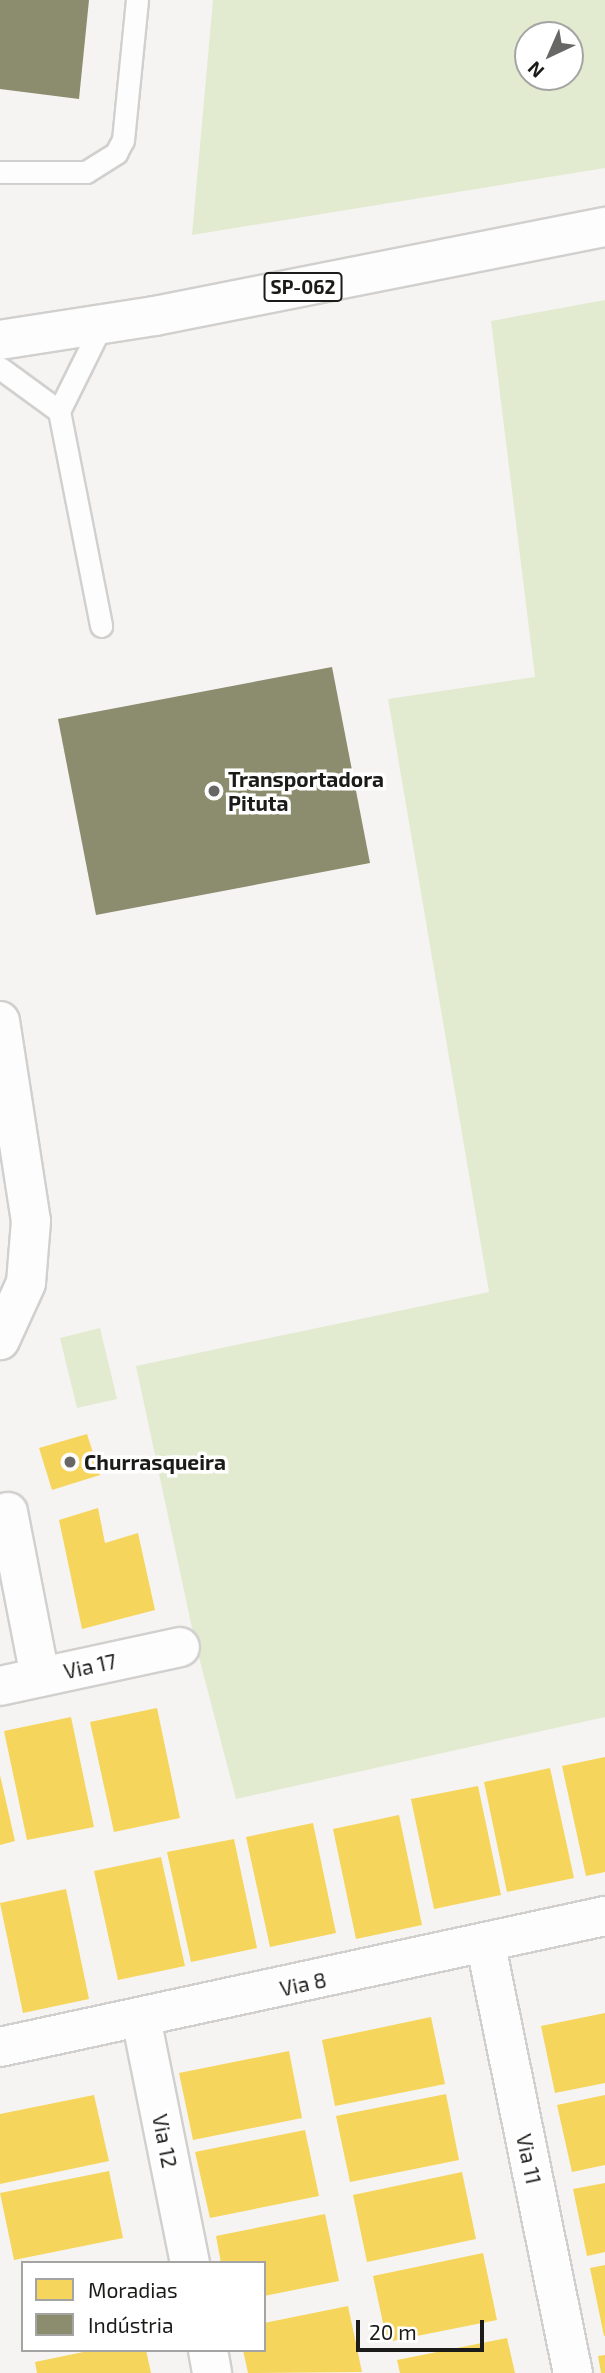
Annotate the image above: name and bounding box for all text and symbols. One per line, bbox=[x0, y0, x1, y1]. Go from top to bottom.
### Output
north arrow bbox=[514, 21, 584, 91]
text: N bbox=[523, 57, 548, 83]
road number: SP-062 bbox=[263, 272, 343, 302]
place label: Transportadora Pituta bbox=[228, 766, 384, 816]
marker: Transportadora Pituta bbox=[206, 783, 222, 799]
place label: Churrasqueira bbox=[84, 1449, 226, 1475]
marker: Churrasqueira bbox=[62, 1454, 78, 1470]
street label: Via 17 bbox=[61, 1648, 119, 1684]
street label: Via 8 bbox=[277, 1967, 329, 2001]
street label: Via 12 bbox=[147, 2112, 183, 2170]
street label: Via 11 bbox=[511, 2131, 547, 2187]
legend bbox=[21, 2261, 266, 2352]
text: Moradias bbox=[88, 2277, 178, 2302]
scale bar bbox=[360, 2306, 488, 2350]
text: Indústria bbox=[88, 2312, 174, 2337]
text: 20 m bbox=[369, 2319, 417, 2344]

